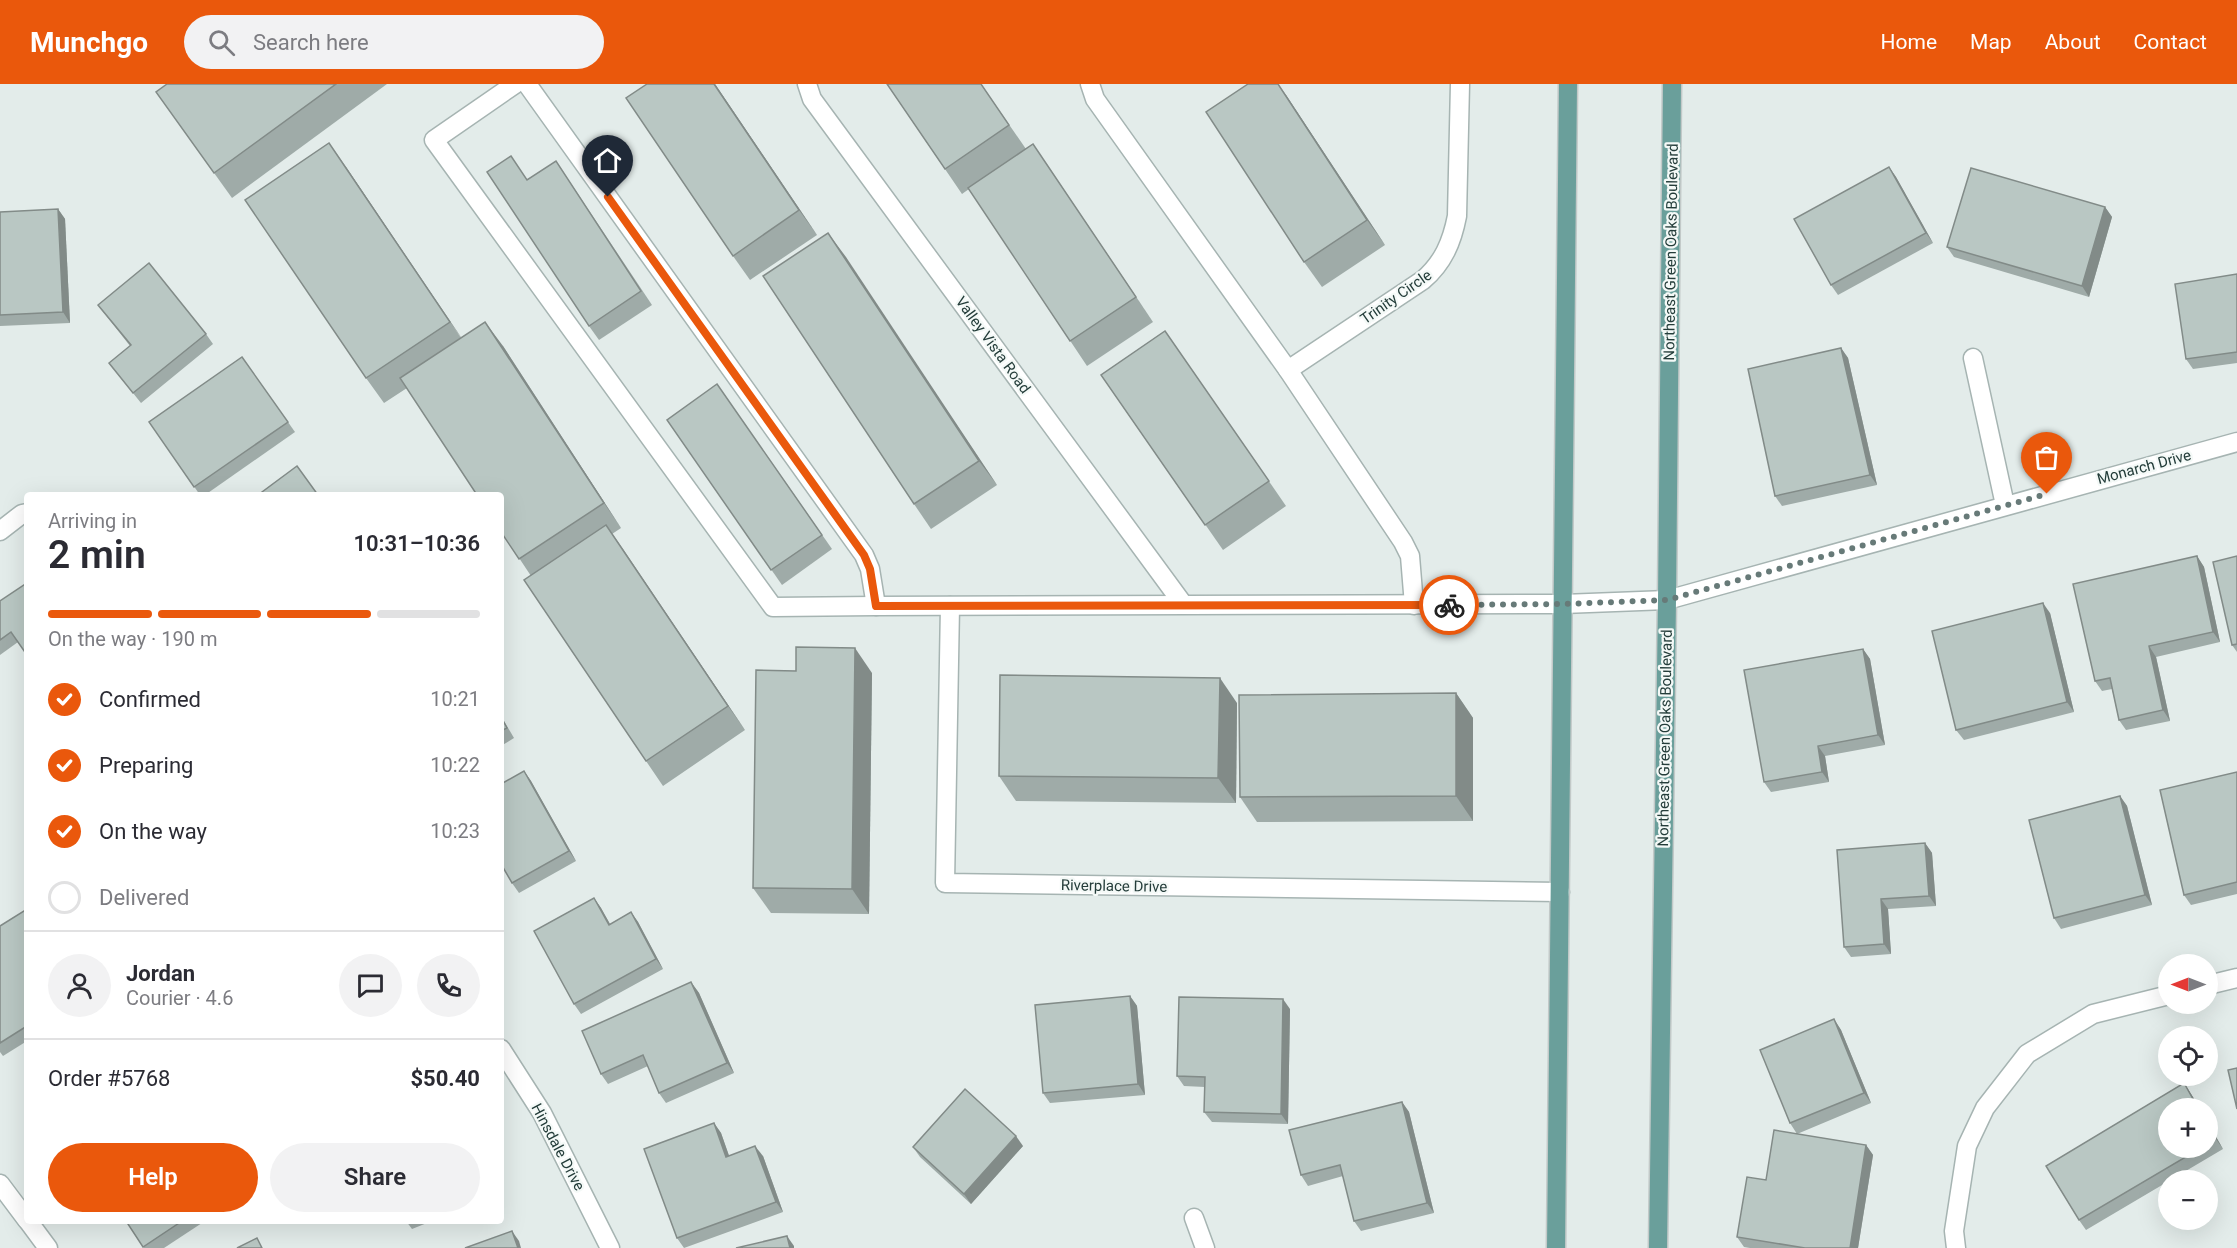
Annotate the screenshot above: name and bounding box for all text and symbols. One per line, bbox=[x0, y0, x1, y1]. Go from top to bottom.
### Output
search box bbox=[184, 15, 604, 69]
text: Munchgo bbox=[30, 26, 148, 59]
icon: search bbox=[205, 26, 238, 59]
text: Search here bbox=[253, 30, 369, 55]
text: Home bbox=[1881, 30, 1937, 54]
text: Map bbox=[1970, 30, 2012, 54]
text: About bbox=[2045, 30, 2101, 54]
text: Contact bbox=[2134, 30, 2207, 54]
pin bbox=[582, 135, 633, 197]
street label: Northeast Green Oaks Boulevard bbox=[1660, 143, 1682, 361]
icon: home bbox=[591, 144, 624, 177]
street label: Trinity Circle bbox=[1357, 266, 1435, 328]
street label: Valley Vista Road bbox=[952, 293, 1034, 397]
pin bbox=[2021, 432, 2072, 494]
icon: bag bbox=[2030, 441, 2063, 474]
street label: Monarch Drive bbox=[2095, 446, 2193, 488]
text: Arriving in bbox=[48, 509, 137, 533]
text: 10:31–10:36 bbox=[353, 531, 480, 556]
text: 2 min bbox=[48, 532, 146, 578]
courier bbox=[1419, 575, 1479, 635]
icon: bike bbox=[1433, 589, 1466, 622]
text: On the way · 190 m bbox=[48, 627, 217, 651]
street label: Northeast Green Oaks Boulevard bbox=[1654, 629, 1676, 847]
icon: check bbox=[48, 683, 81, 716]
text: Confirmed bbox=[99, 687, 201, 712]
text: 10:21 bbox=[430, 687, 480, 711]
icon: check bbox=[48, 749, 81, 782]
text: Preparing bbox=[99, 753, 193, 778]
text: 10:22 bbox=[430, 753, 480, 777]
icon: check bbox=[48, 815, 81, 848]
text: On the way bbox=[99, 819, 207, 844]
text: 10:23 bbox=[430, 819, 480, 843]
street label: Riverplace Drive bbox=[1061, 876, 1167, 896]
text: Delivered bbox=[99, 885, 189, 910]
button: person bbox=[48, 954, 111, 1017]
button: chat bbox=[339, 954, 402, 1017]
button: phone bbox=[417, 954, 480, 1017]
north arrow bbox=[2158, 954, 2218, 1014]
map controls bbox=[2158, 954, 2218, 1230]
text: Jordan bbox=[126, 961, 195, 986]
text: Courier · 4.6 bbox=[126, 986, 233, 1010]
button: locate bbox=[2158, 1026, 2218, 1086]
text: Order #5768 bbox=[48, 1066, 170, 1091]
text: $50.40 bbox=[411, 1066, 480, 1091]
button: + bbox=[2158, 1098, 2218, 1158]
street label: Hinsdale Drive bbox=[528, 1100, 589, 1194]
button: Help bbox=[48, 1143, 258, 1212]
button: Share bbox=[270, 1143, 480, 1212]
button: − bbox=[2158, 1170, 2218, 1230]

